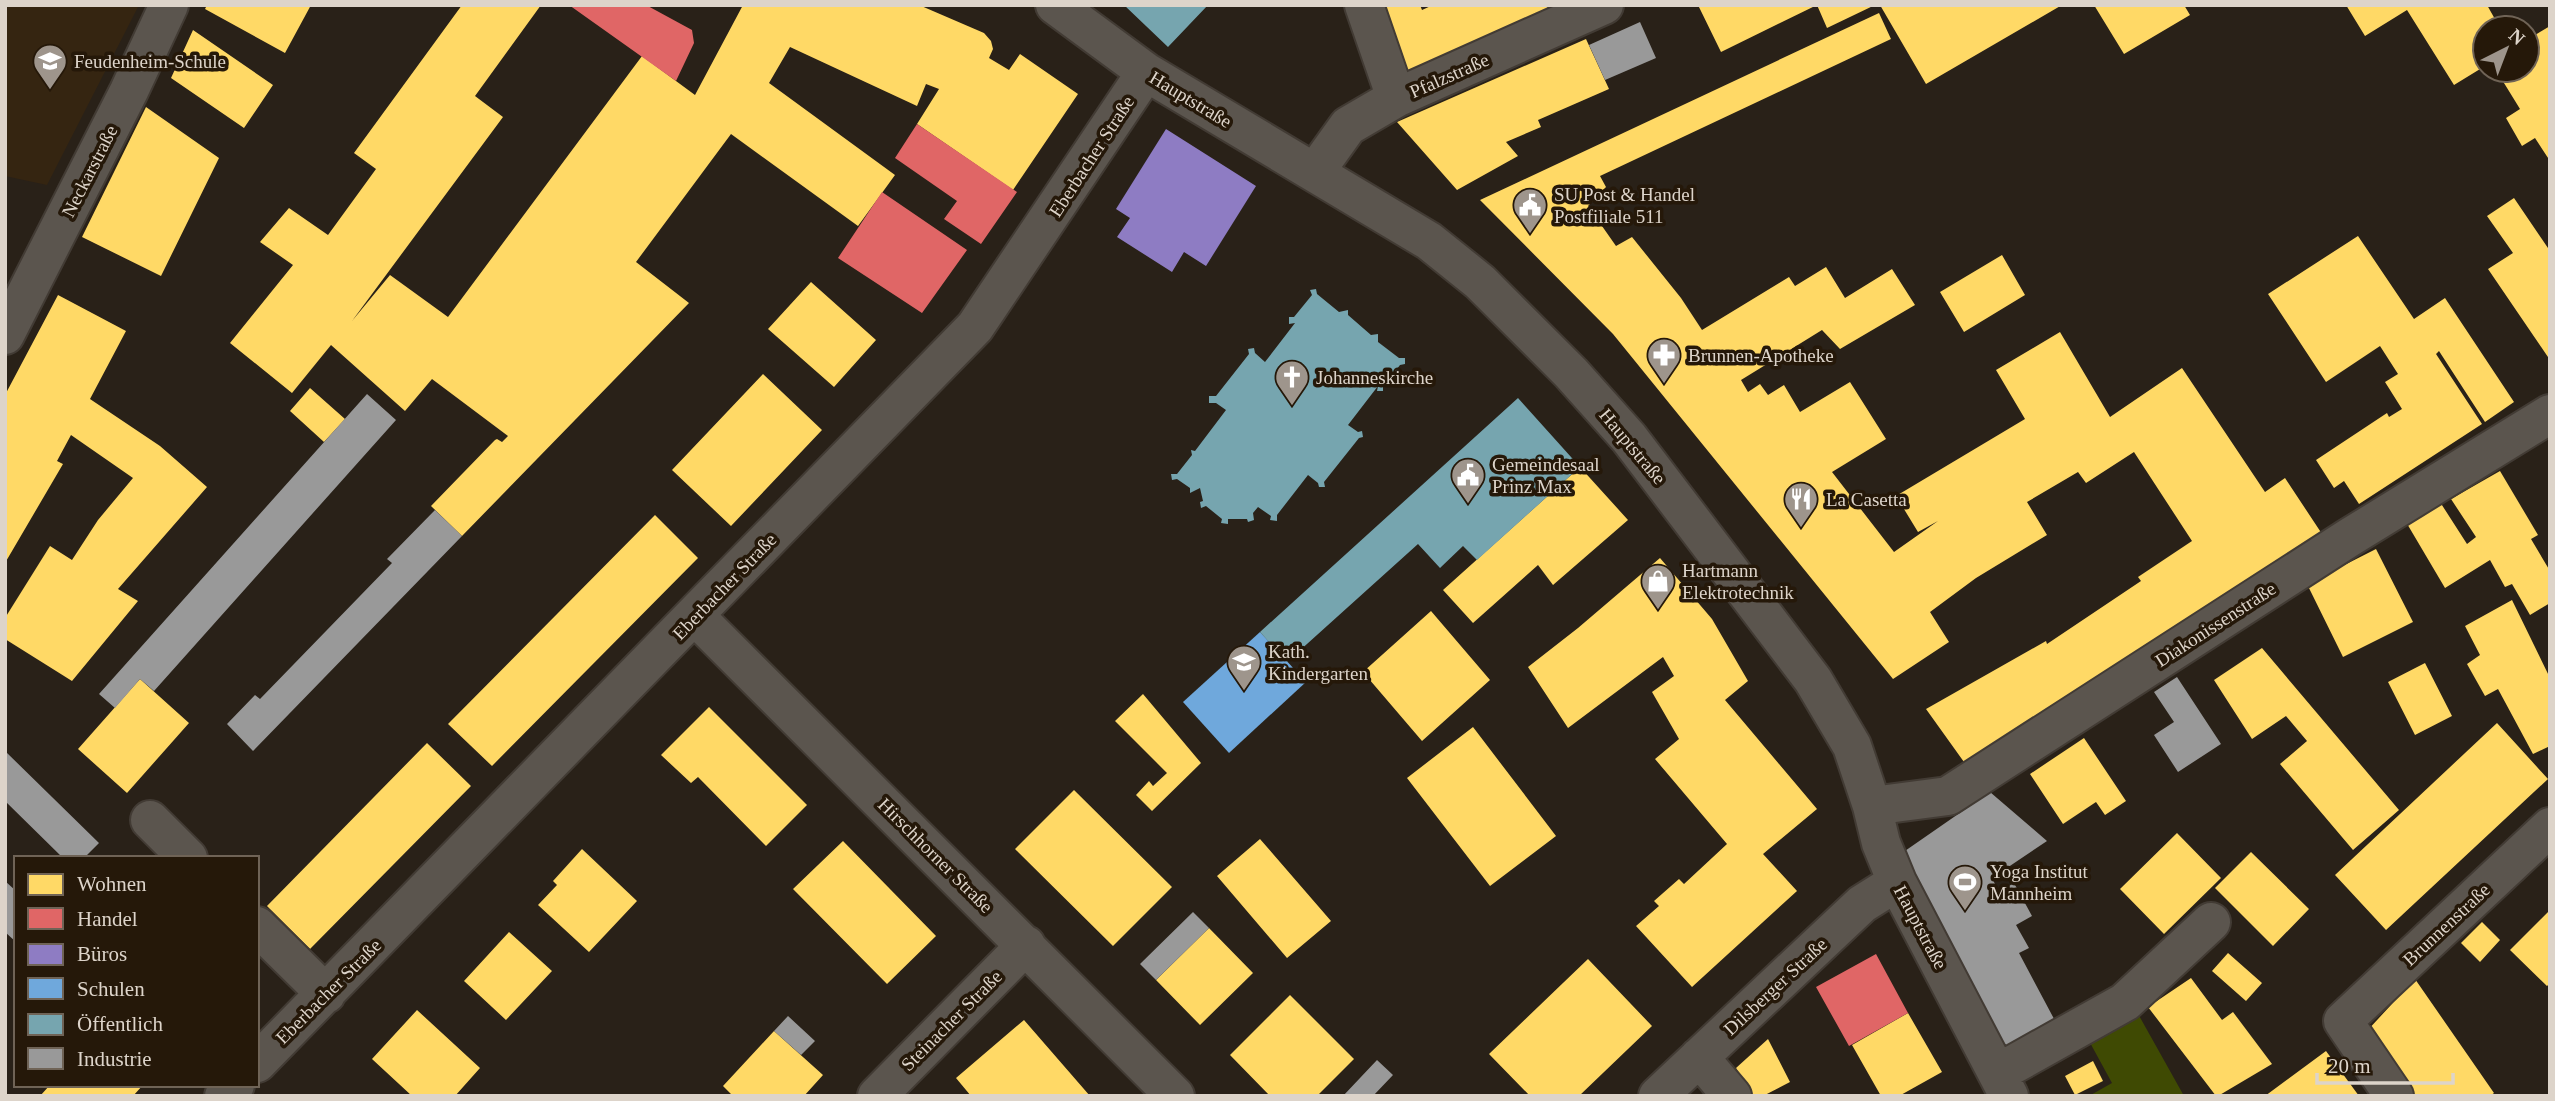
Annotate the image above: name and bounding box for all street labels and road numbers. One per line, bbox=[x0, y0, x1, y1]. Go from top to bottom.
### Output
street label: Pfalzstraße bbox=[1406, 49, 1492, 102]
street label: Hauptstraße bbox=[1146, 67, 1235, 132]
street label: Eberbacher Straße bbox=[1045, 92, 1138, 221]
street label: Neckarstraße bbox=[57, 122, 122, 221]
street label: Hauptstraße bbox=[1595, 404, 1670, 488]
street label: Eberbacher Straße bbox=[668, 529, 780, 644]
street label: Diakonissenstraße bbox=[2151, 578, 2279, 671]
street label: Hirschhorner Straße bbox=[874, 794, 997, 917]
street label: Brunnenstraße bbox=[2399, 879, 2494, 970]
street label: Hauptstraße bbox=[1890, 882, 1951, 973]
street label: Dilsberger Straße bbox=[1719, 933, 1831, 1039]
street label: Eberbacher Straße bbox=[272, 935, 385, 1048]
street label: Steinacher Straße bbox=[897, 966, 1006, 1075]

